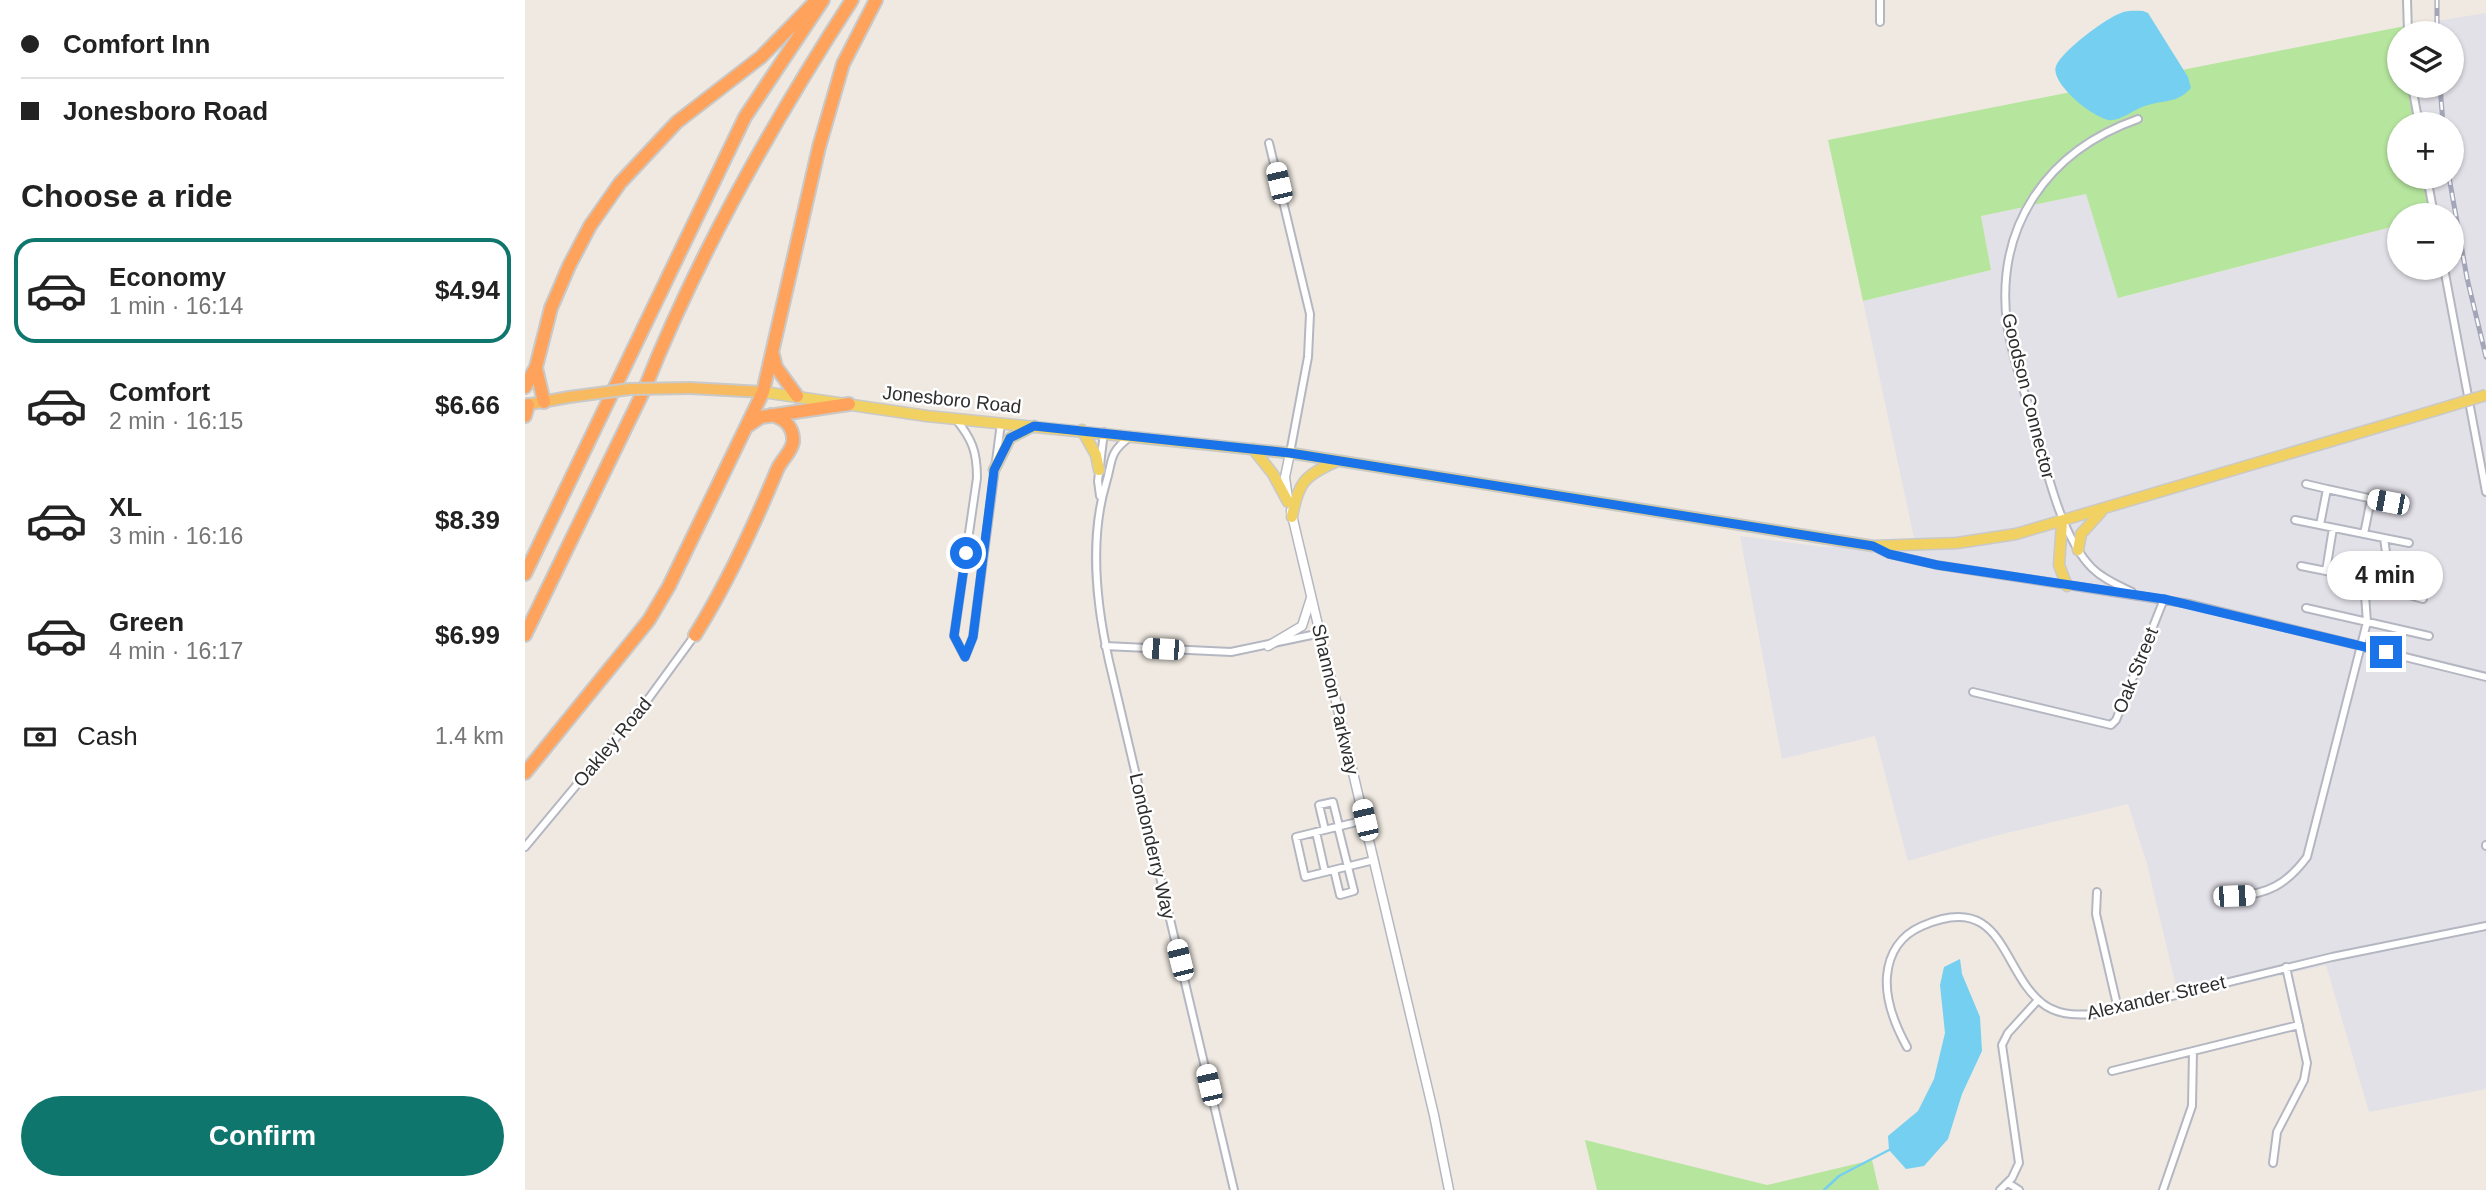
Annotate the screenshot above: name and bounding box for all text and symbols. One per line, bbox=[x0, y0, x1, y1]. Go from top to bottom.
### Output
map controls bbox=[2387, 21, 2464, 280]
button: layers bbox=[2387, 21, 2464, 98]
text: Comfort Inn bbox=[63, 29, 210, 59]
text: Jonesboro Road bbox=[63, 96, 268, 126]
button: + bbox=[2387, 112, 2464, 189]
car bbox=[1265, 160, 1294, 206]
text: Choose a ride bbox=[21, 178, 233, 214]
button: − bbox=[2387, 203, 2464, 280]
icon: car bbox=[25, 259, 88, 322]
text: Economy bbox=[109, 262, 226, 292]
text: $4.94 bbox=[435, 275, 500, 305]
text: 1 min · 16:14 bbox=[109, 293, 243, 319]
street label: Goodson Connector bbox=[1998, 311, 2059, 482]
icon: car bbox=[25, 374, 88, 437]
text: Comfort bbox=[109, 377, 210, 407]
street label: Jonesboro Road bbox=[882, 382, 1022, 417]
text: $6.66 bbox=[435, 390, 500, 420]
text: 2 min · 16:15 bbox=[109, 408, 243, 434]
car bbox=[2366, 488, 2411, 516]
icon: car bbox=[25, 489, 88, 552]
text: XL bbox=[109, 492, 142, 522]
text: $8.39 bbox=[435, 505, 500, 535]
text: 3 min · 16:16 bbox=[109, 523, 243, 549]
route start bbox=[950, 537, 982, 569]
callout: 4 min bbox=[2328, 550, 2444, 600]
text: 4 min bbox=[2355, 562, 2415, 588]
icon: car bbox=[25, 604, 88, 667]
text: Green bbox=[109, 607, 184, 637]
text: $6.99 bbox=[435, 620, 500, 650]
street label: Shannon Parkway bbox=[1308, 622, 1363, 777]
street label: Oak Street bbox=[2109, 623, 2162, 716]
route end bbox=[2370, 636, 2402, 668]
car bbox=[1142, 637, 1185, 661]
text: 4 min · 16:17 bbox=[109, 638, 243, 664]
street label: Oakley Road bbox=[569, 693, 656, 791]
icon: cash bbox=[21, 718, 59, 756]
text: Cash bbox=[77, 721, 138, 751]
text: 1.4 km bbox=[435, 723, 504, 749]
street label: Londonderry Way bbox=[1125, 771, 1180, 922]
car bbox=[1351, 797, 1380, 843]
car bbox=[2213, 885, 2256, 907]
car bbox=[1165, 937, 1196, 983]
street label: Alexander Street bbox=[2085, 971, 2228, 1024]
car bbox=[1195, 1062, 1224, 1108]
button: Confirm bbox=[21, 1096, 504, 1176]

